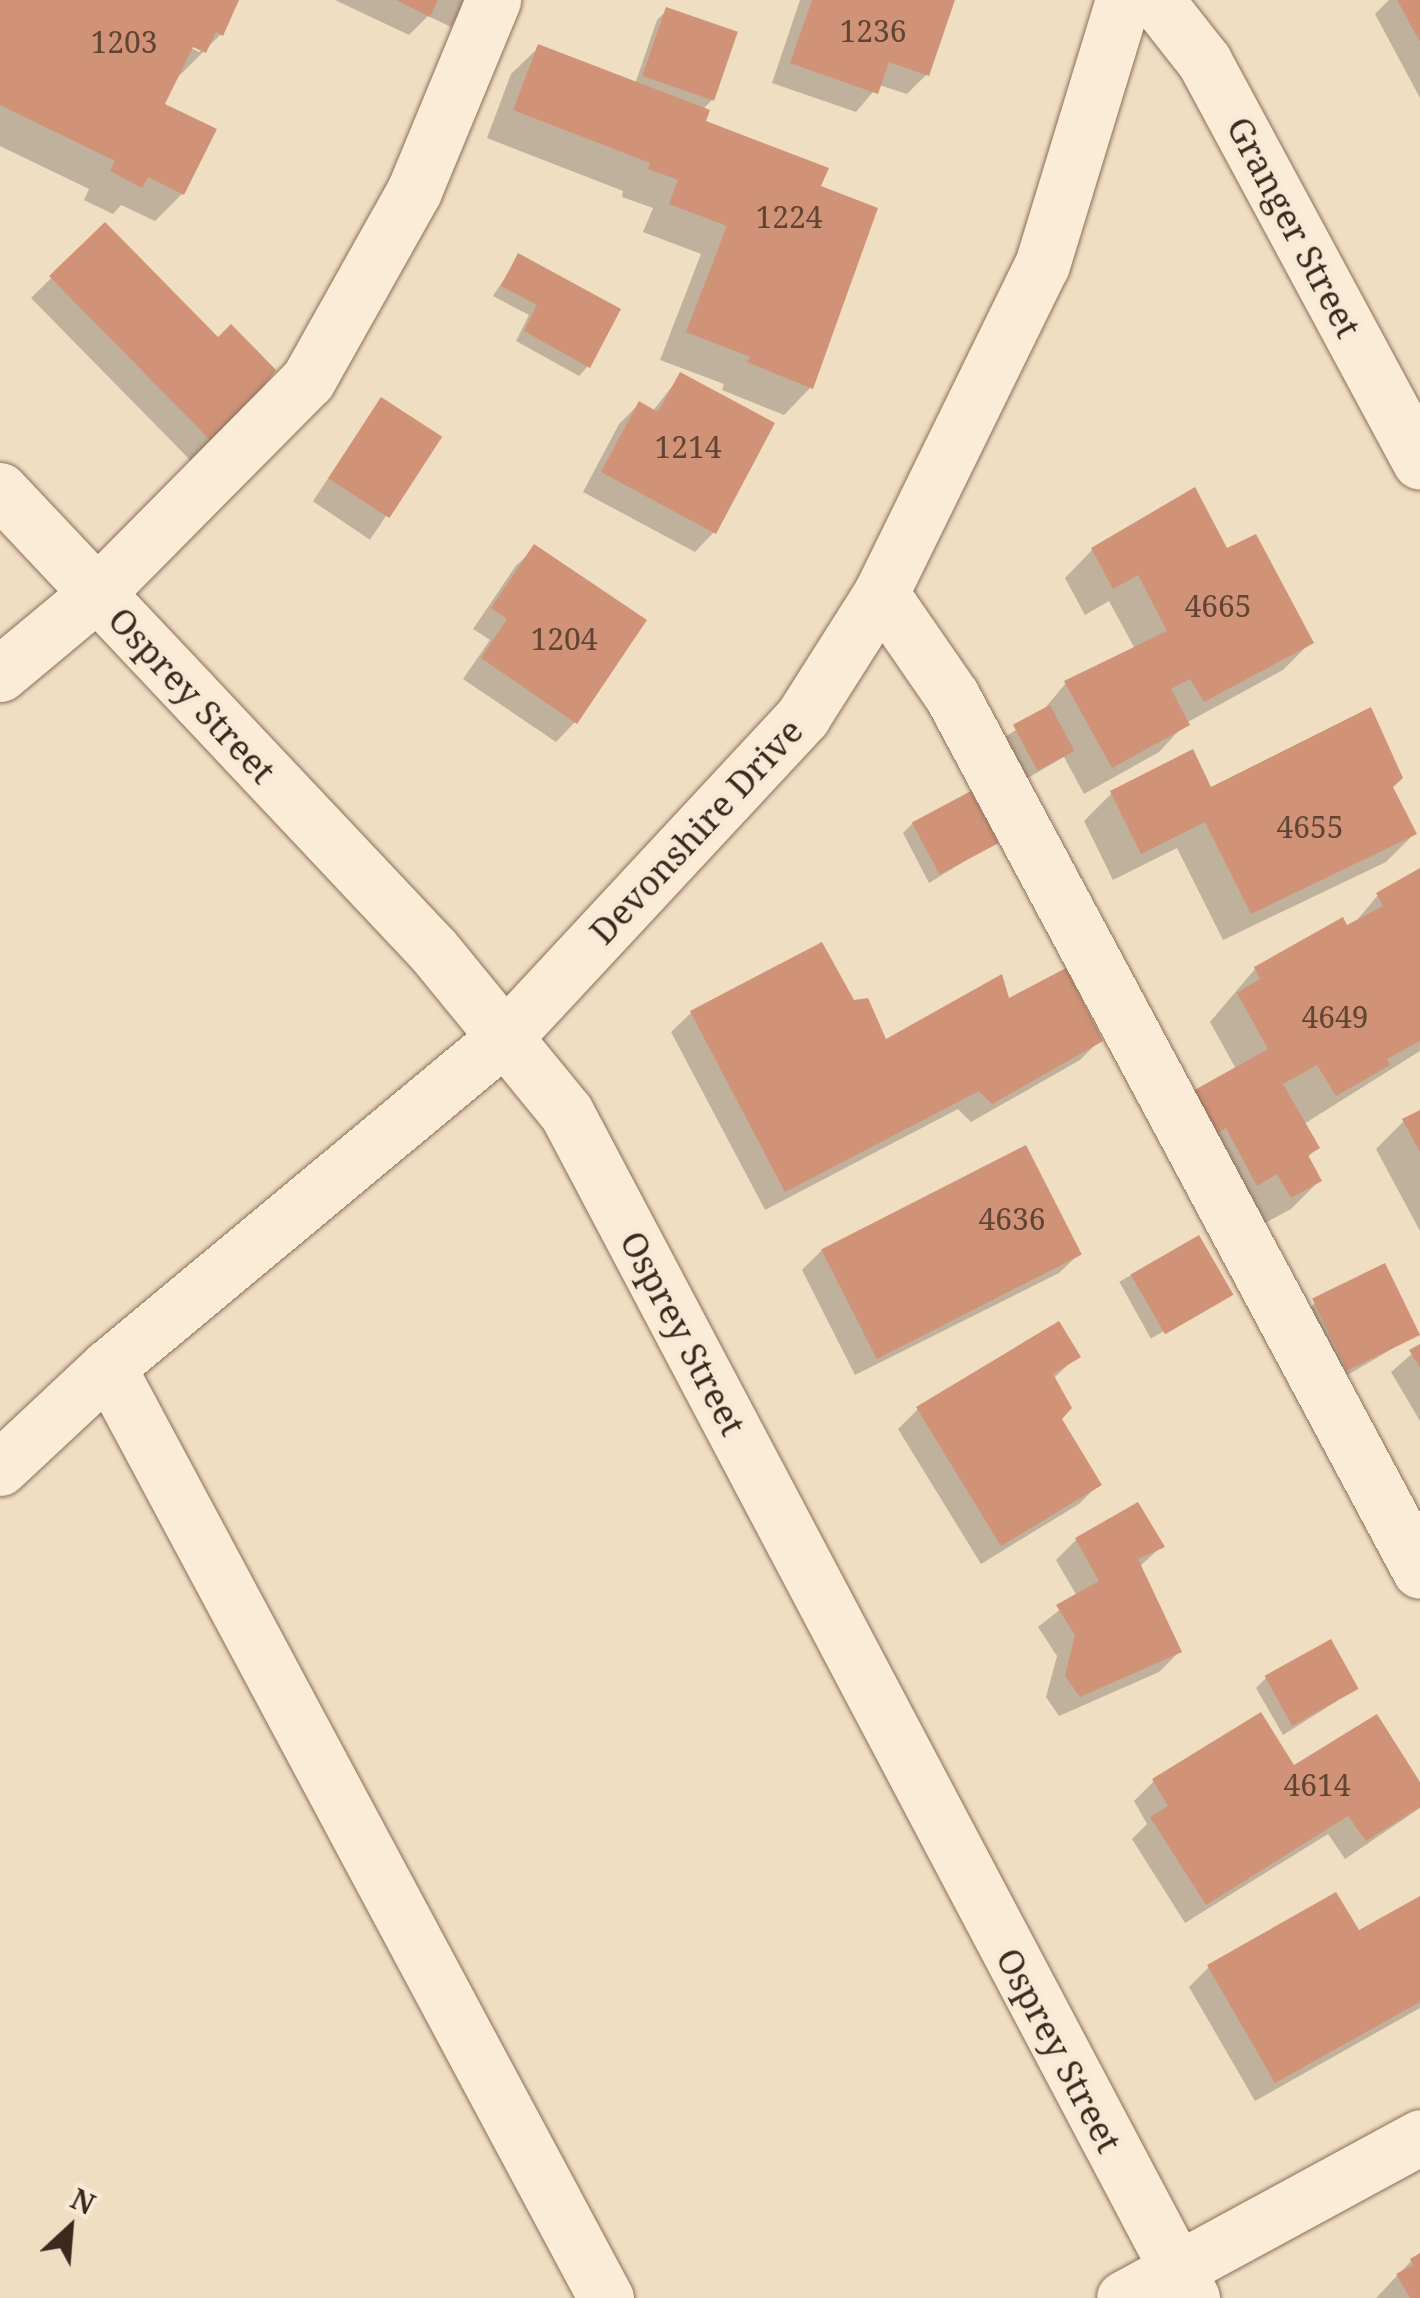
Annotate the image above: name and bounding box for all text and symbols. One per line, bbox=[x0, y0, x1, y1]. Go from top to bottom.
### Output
house number: 1236 bbox=[839, 13, 907, 49]
house number: 1203 bbox=[90, 24, 158, 60]
street label: Granger Street bbox=[1218, 110, 1370, 344]
house number: 1224 bbox=[755, 199, 823, 235]
house number: 1214 bbox=[654, 429, 722, 465]
house number: 4665 bbox=[1184, 588, 1252, 624]
street label: Osprey Street bbox=[100, 598, 284, 792]
house number: 1204 bbox=[530, 621, 598, 657]
street label: Devonshire Drive bbox=[581, 710, 811, 952]
house number: 4655 bbox=[1276, 809, 1344, 845]
house number: 4649 bbox=[1301, 999, 1369, 1035]
house number: 4636 bbox=[978, 1201, 1046, 1237]
street label: Osprey Street bbox=[612, 1224, 754, 1442]
house number: 4614 bbox=[1283, 1767, 1351, 1803]
street label: Osprey Street bbox=[988, 1941, 1130, 2159]
north arrow bbox=[20, 2178, 120, 2278]
text: N bbox=[65, 2179, 101, 2223]

